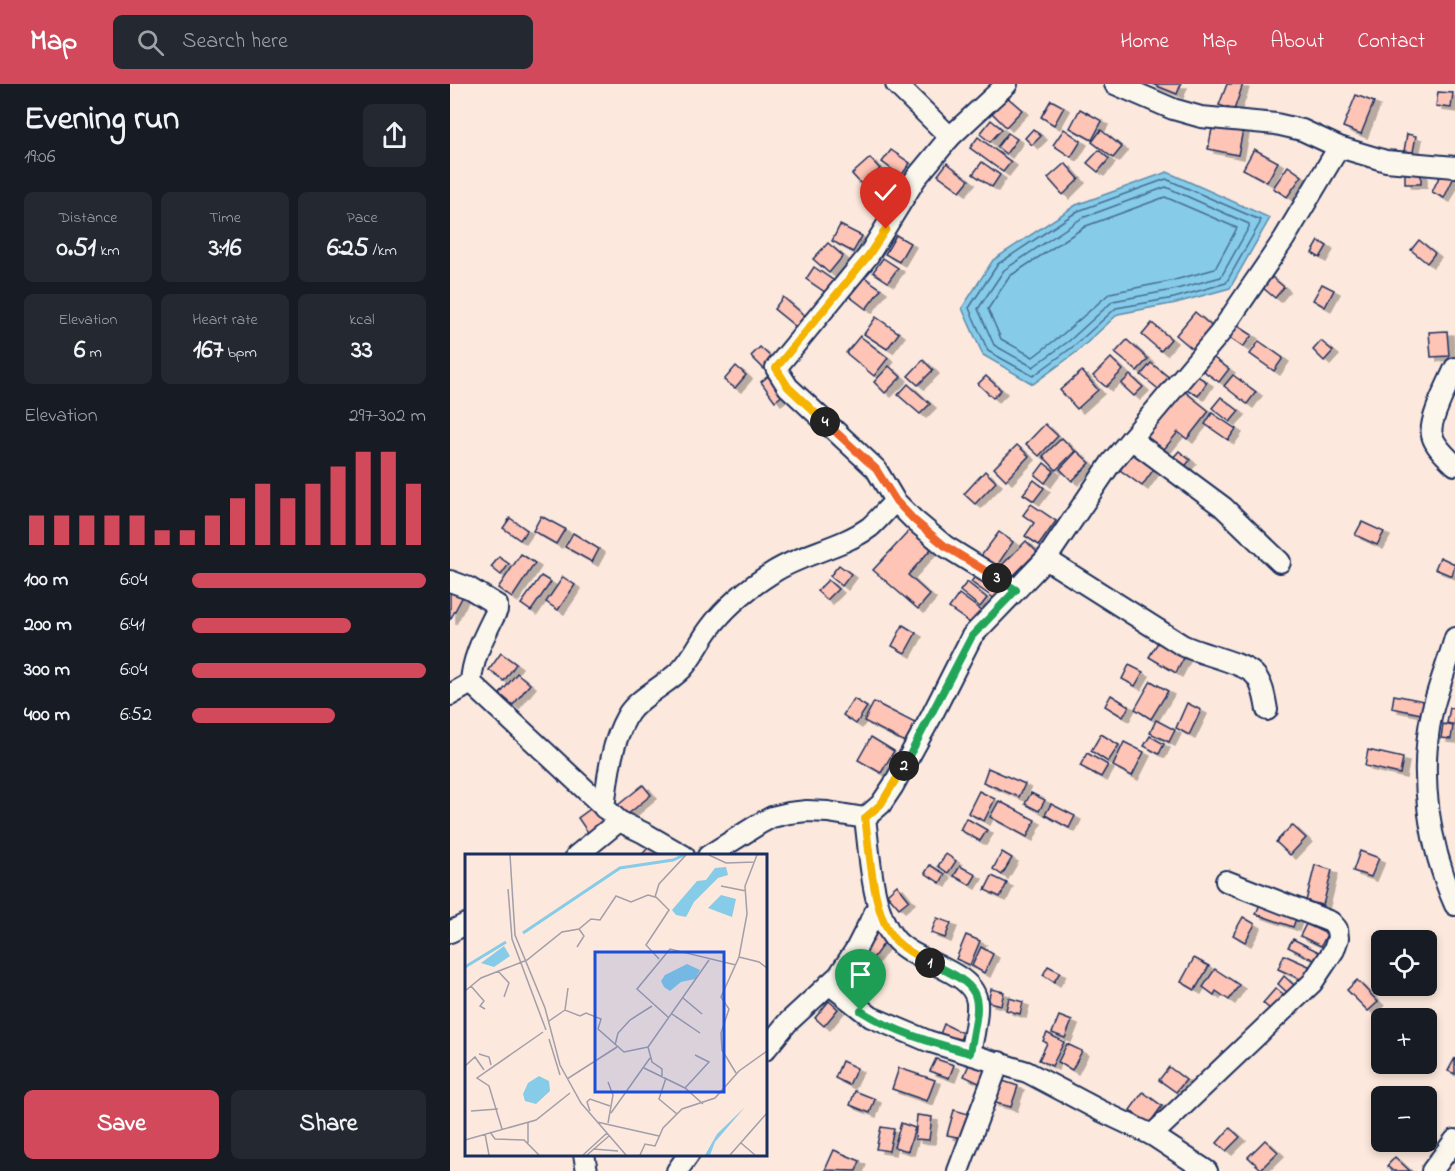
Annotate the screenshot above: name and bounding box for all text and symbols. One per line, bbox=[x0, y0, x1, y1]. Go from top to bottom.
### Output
search box bbox=[113, 15, 533, 69]
text: Map bbox=[30, 22, 77, 63]
icon: search bbox=[134, 26, 167, 59]
text: Search here bbox=[182, 26, 288, 58]
text: Home bbox=[1120, 27, 1169, 57]
text: Map bbox=[1202, 27, 1237, 57]
text: About bbox=[1270, 27, 1324, 57]
text: Contact bbox=[1357, 27, 1425, 57]
text: Evening run bbox=[24, 96, 179, 144]
button: share bbox=[363, 104, 426, 167]
text: 19:06 bbox=[24, 143, 56, 172]
pin bbox=[860, 167, 911, 229]
icon: check bbox=[869, 176, 902, 209]
text: Distance bbox=[59, 206, 117, 230]
text: Time bbox=[209, 206, 241, 230]
text: Pace bbox=[346, 206, 378, 230]
text: 0.51 bbox=[56, 230, 96, 268]
text: 3:16 bbox=[209, 230, 241, 268]
text: 6:25 bbox=[327, 230, 369, 268]
text: km bbox=[96, 239, 120, 263]
text: /km bbox=[369, 239, 397, 263]
text: Elevation bbox=[59, 308, 117, 332]
text: Heart rate bbox=[192, 308, 258, 332]
text: kcal bbox=[349, 308, 375, 332]
text: 6 bbox=[74, 332, 86, 370]
text: 167 bbox=[193, 332, 223, 370]
text: 33 bbox=[351, 332, 373, 370]
text: m bbox=[86, 341, 102, 365]
text: bpm bbox=[223, 341, 257, 365]
text: Elevation bbox=[24, 402, 98, 431]
text: 297–302 m bbox=[349, 402, 426, 431]
pin: 4 bbox=[810, 407, 840, 437]
text: 4 bbox=[822, 410, 828, 434]
pin: 3 bbox=[982, 563, 1012, 593]
text: 100 m bbox=[24, 566, 68, 595]
text: 6:04 bbox=[120, 566, 147, 595]
text: 3 bbox=[994, 566, 1000, 590]
text: 200 m bbox=[24, 611, 72, 640]
text: 6:41 bbox=[120, 611, 145, 640]
text: 300 m bbox=[24, 656, 70, 685]
text: 6:04 bbox=[120, 656, 147, 685]
text: 400 m bbox=[24, 701, 70, 730]
text: 6:52 bbox=[120, 701, 152, 730]
pin: 2 bbox=[889, 751, 919, 781]
text: 2 bbox=[900, 754, 908, 778]
inset map bbox=[465, 854, 766, 1156]
map controls bbox=[1371, 930, 1437, 1152]
button: locate bbox=[1371, 930, 1437, 996]
pin: 1 bbox=[915, 948, 945, 978]
pin bbox=[835, 949, 886, 1011]
text: 1 bbox=[927, 951, 933, 975]
icon: arrive bbox=[844, 958, 877, 991]
button: + bbox=[1371, 1008, 1437, 1074]
button: − bbox=[1371, 1086, 1437, 1152]
button: Save bbox=[24, 1090, 219, 1159]
button: Share bbox=[231, 1090, 426, 1159]

